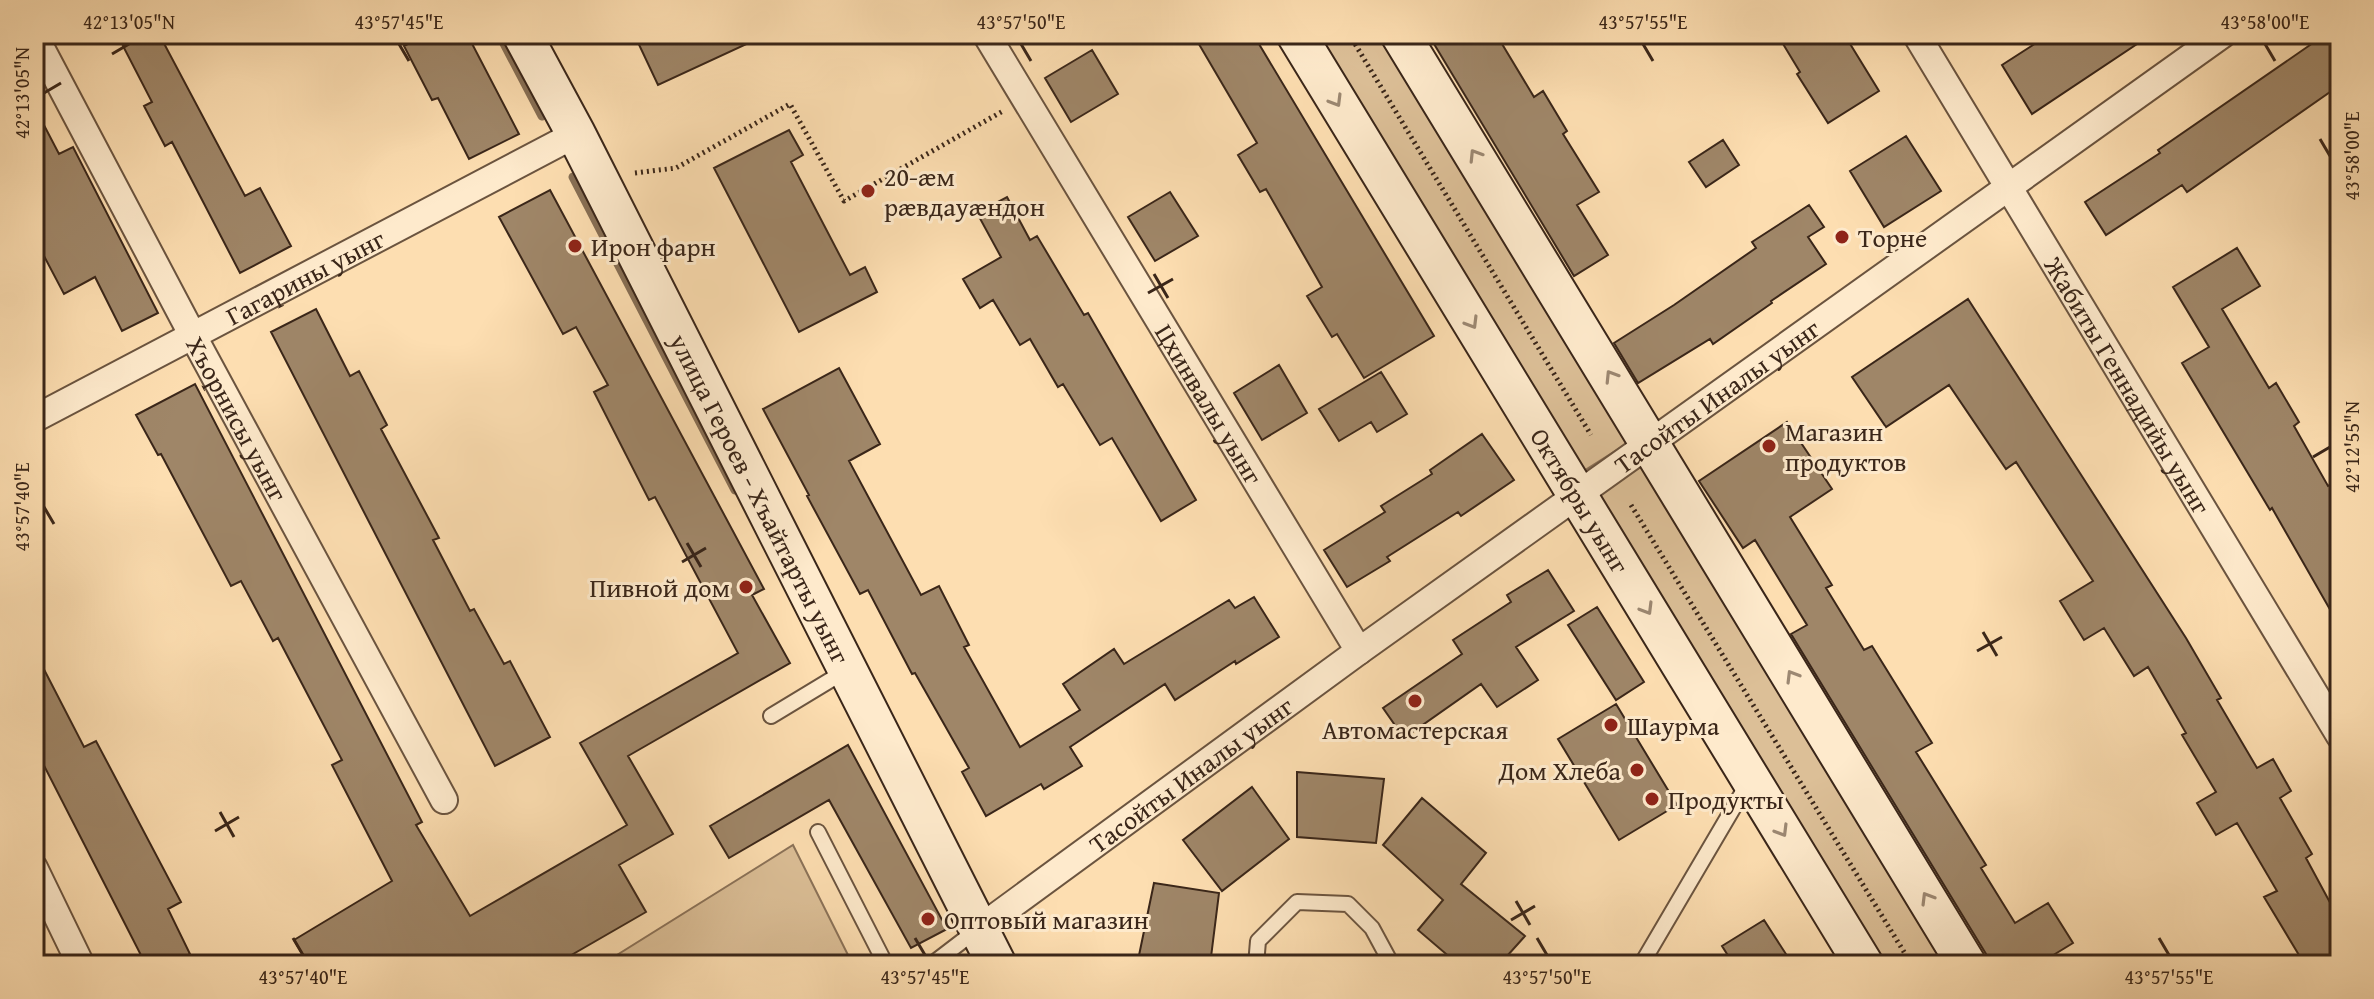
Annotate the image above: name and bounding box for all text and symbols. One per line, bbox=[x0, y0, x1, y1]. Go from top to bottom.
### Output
text: 42°13'05"N bbox=[83, 7, 175, 36]
text: 43°57'45"E bbox=[355, 7, 443, 36]
text: 43°57'50"E bbox=[977, 7, 1065, 36]
text: 43°57'55"E bbox=[1599, 7, 1687, 36]
text: 43°58'00"E bbox=[2221, 7, 2309, 36]
text: 42°13'05"N bbox=[7, 47, 36, 139]
one-way arrow bbox=[1327, 92, 1342, 107]
text: 43°58'00"E bbox=[2337, 112, 2366, 200]
one-way arrow bbox=[1469, 149, 1484, 163]
place label: 20-æм рӕвдауӕндон bbox=[884, 157, 1045, 226]
marker: 20-æм рӕвдауӕндон bbox=[859, 182, 877, 200]
place label: Торне bbox=[1858, 218, 1927, 257]
street label: Гагарины уынг bbox=[219, 219, 391, 334]
place label: Ирон фарн bbox=[591, 227, 716, 266]
marker: Торне bbox=[1833, 228, 1851, 246]
marker: Ирон фарн bbox=[566, 237, 584, 255]
street label: Жабиты Геннадийы уынг bbox=[2035, 248, 2221, 521]
street label: Тасойты Иналы уынг bbox=[1606, 309, 1827, 483]
one-way arrow bbox=[1462, 314, 1477, 328]
street label: Цхинвалы уынг bbox=[1146, 316, 1273, 491]
street label: улица Героев - Хъайтарты уынг bbox=[660, 325, 861, 670]
street label: Хъорнисы уынг bbox=[177, 329, 298, 508]
one-way arrow bbox=[1605, 370, 1620, 385]
text: 42°12'55"N bbox=[2337, 401, 2366, 493]
place label: Магазин продуктов bbox=[1785, 412, 1906, 481]
street label: Октябры уынг bbox=[1521, 420, 1640, 580]
marker: Магазин продуктов bbox=[1760, 437, 1778, 455]
text: 43°57'40"E bbox=[7, 463, 36, 551]
place label: Пивной дом bbox=[590, 568, 730, 607]
marker: Пивной дом bbox=[737, 578, 755, 596]
one-way arrow bbox=[1637, 600, 1653, 615]
one-way arrow bbox=[1787, 670, 1802, 685]
street label: Тасойты Иналы уынг bbox=[1080, 686, 1301, 862]
marker: Автомастерская bbox=[1406, 692, 1424, 710]
place label: Шаурма bbox=[1627, 706, 1720, 745]
place label: Автомастерская bbox=[1322, 710, 1508, 749]
marker: Шаурма bbox=[1602, 716, 1620, 734]
place label: Дом Хлеба bbox=[1497, 751, 1622, 790]
marker: Дом Хлеба bbox=[1628, 761, 1646, 779]
place label: Продукты bbox=[1668, 780, 1784, 819]
marker: Продукты bbox=[1643, 790, 1661, 808]
one-way arrow bbox=[1773, 822, 1788, 837]
one-way arrow bbox=[1921, 892, 1937, 907]
place label: Оптовый магазин bbox=[944, 900, 1149, 939]
marker: Оптовый магазин bbox=[919, 910, 937, 928]
text: 43°57'40"E bbox=[259, 962, 347, 991]
text: 43°57'45"E bbox=[881, 962, 969, 991]
text: 43°57'50"E bbox=[1503, 962, 1591, 991]
text: 43°57'55"E bbox=[2125, 962, 2213, 991]

